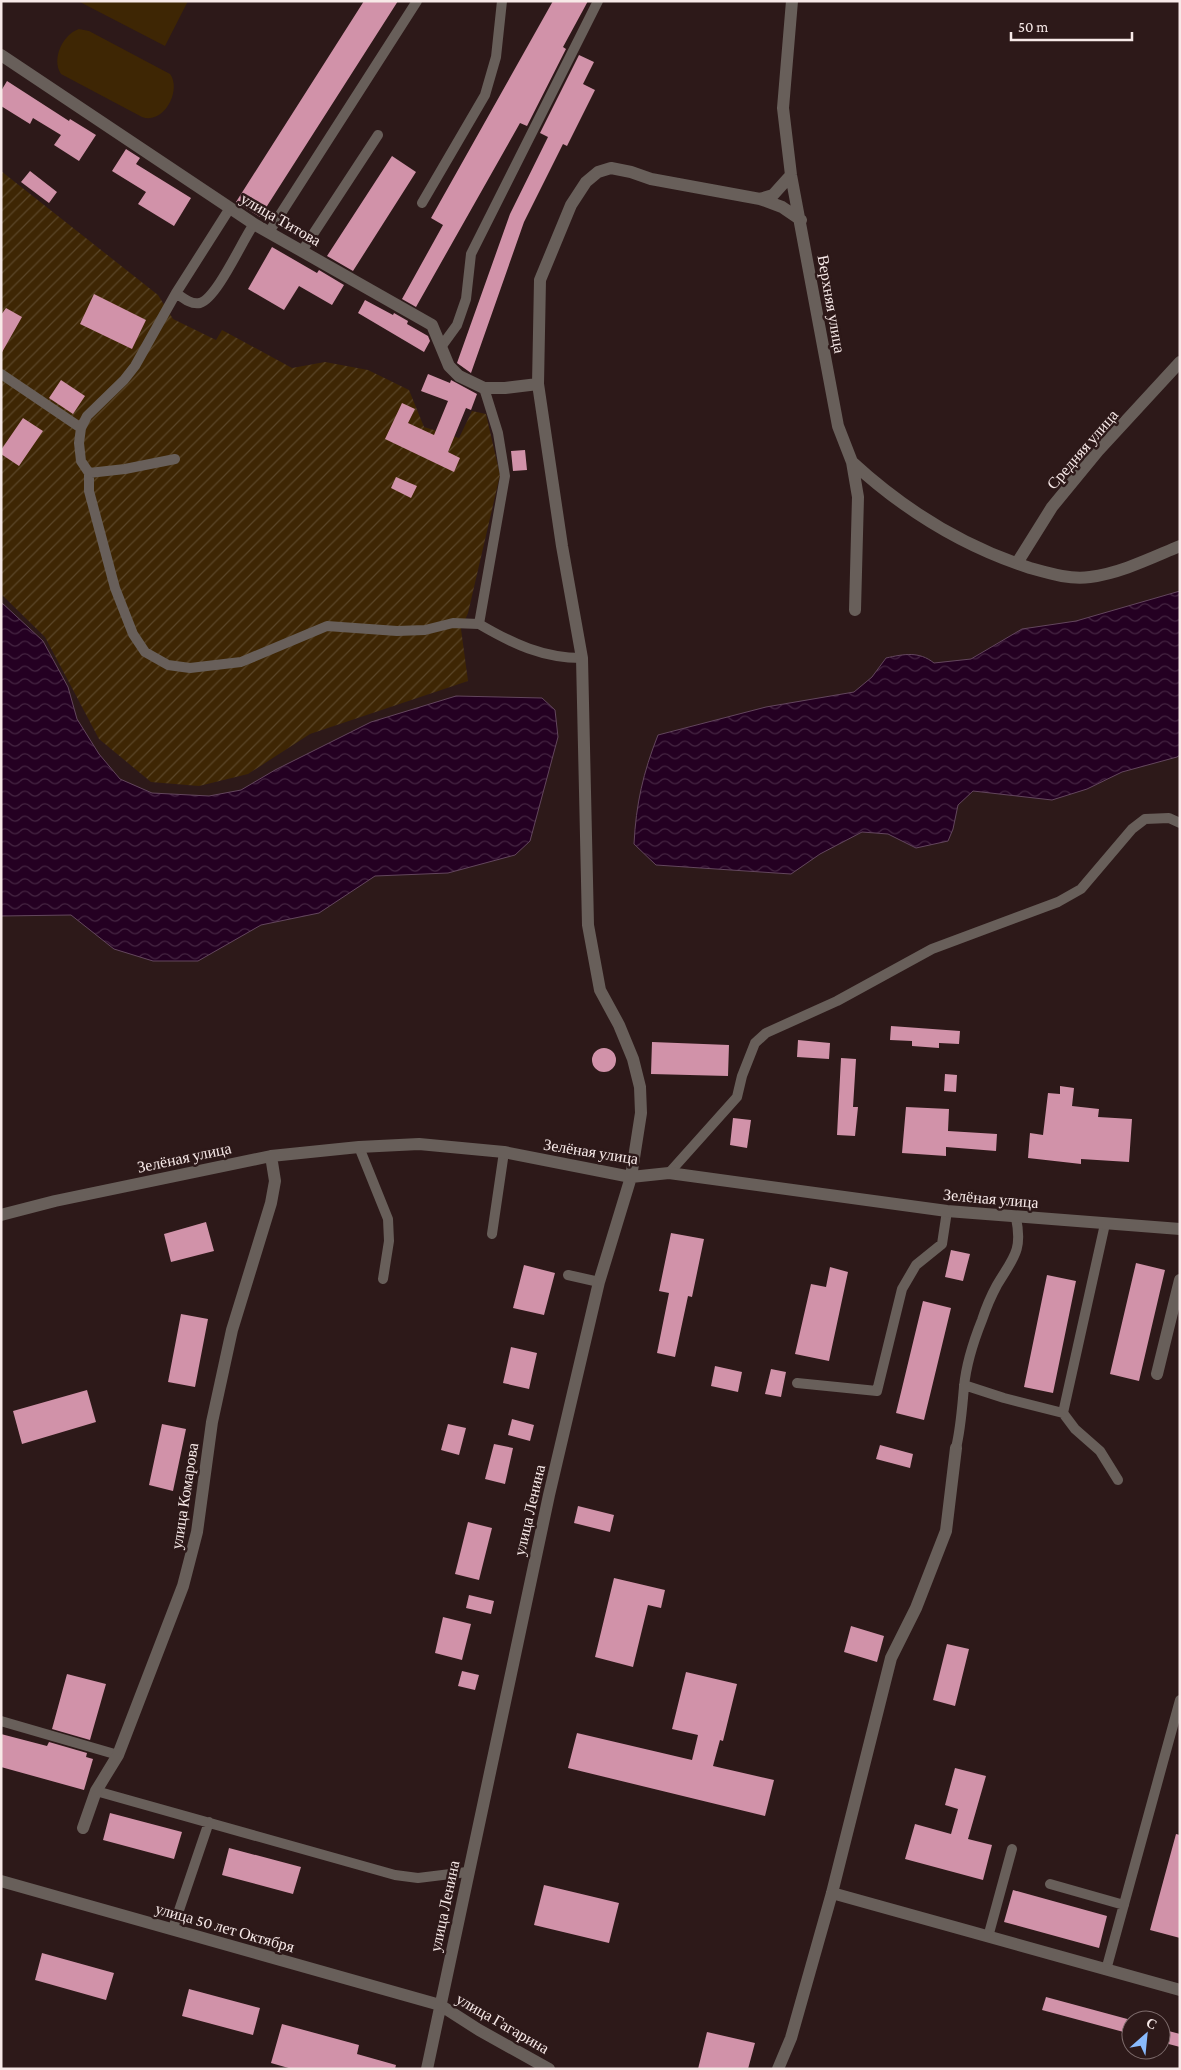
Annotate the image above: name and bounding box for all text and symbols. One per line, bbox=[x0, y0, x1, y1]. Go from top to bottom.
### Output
scale bar bbox=[1011, 10, 1132, 42]
text: 50 m bbox=[1018, 19, 1048, 35]
street label: улица Титова bbox=[237, 190, 324, 250]
street label: Верхняя улица bbox=[814, 254, 849, 355]
street label: Средняя улица bbox=[1043, 406, 1122, 493]
street label: Зелёная улица bbox=[542, 1136, 640, 1168]
street label: Зелёная улица bbox=[136, 1139, 233, 1177]
street label: Зелёная улица bbox=[942, 1186, 1039, 1212]
street label: улица Комарова bbox=[168, 1442, 202, 1551]
street label: улица Ленина bbox=[511, 1463, 549, 1558]
street label: улица Ленина bbox=[426, 1859, 463, 1954]
street label: улица 50 лет Октября bbox=[153, 1899, 297, 1957]
street label: улица Гагарина bbox=[453, 1990, 552, 2058]
north arrow bbox=[1121, 2010, 1171, 2060]
text: С bbox=[1144, 2014, 1160, 2033]

